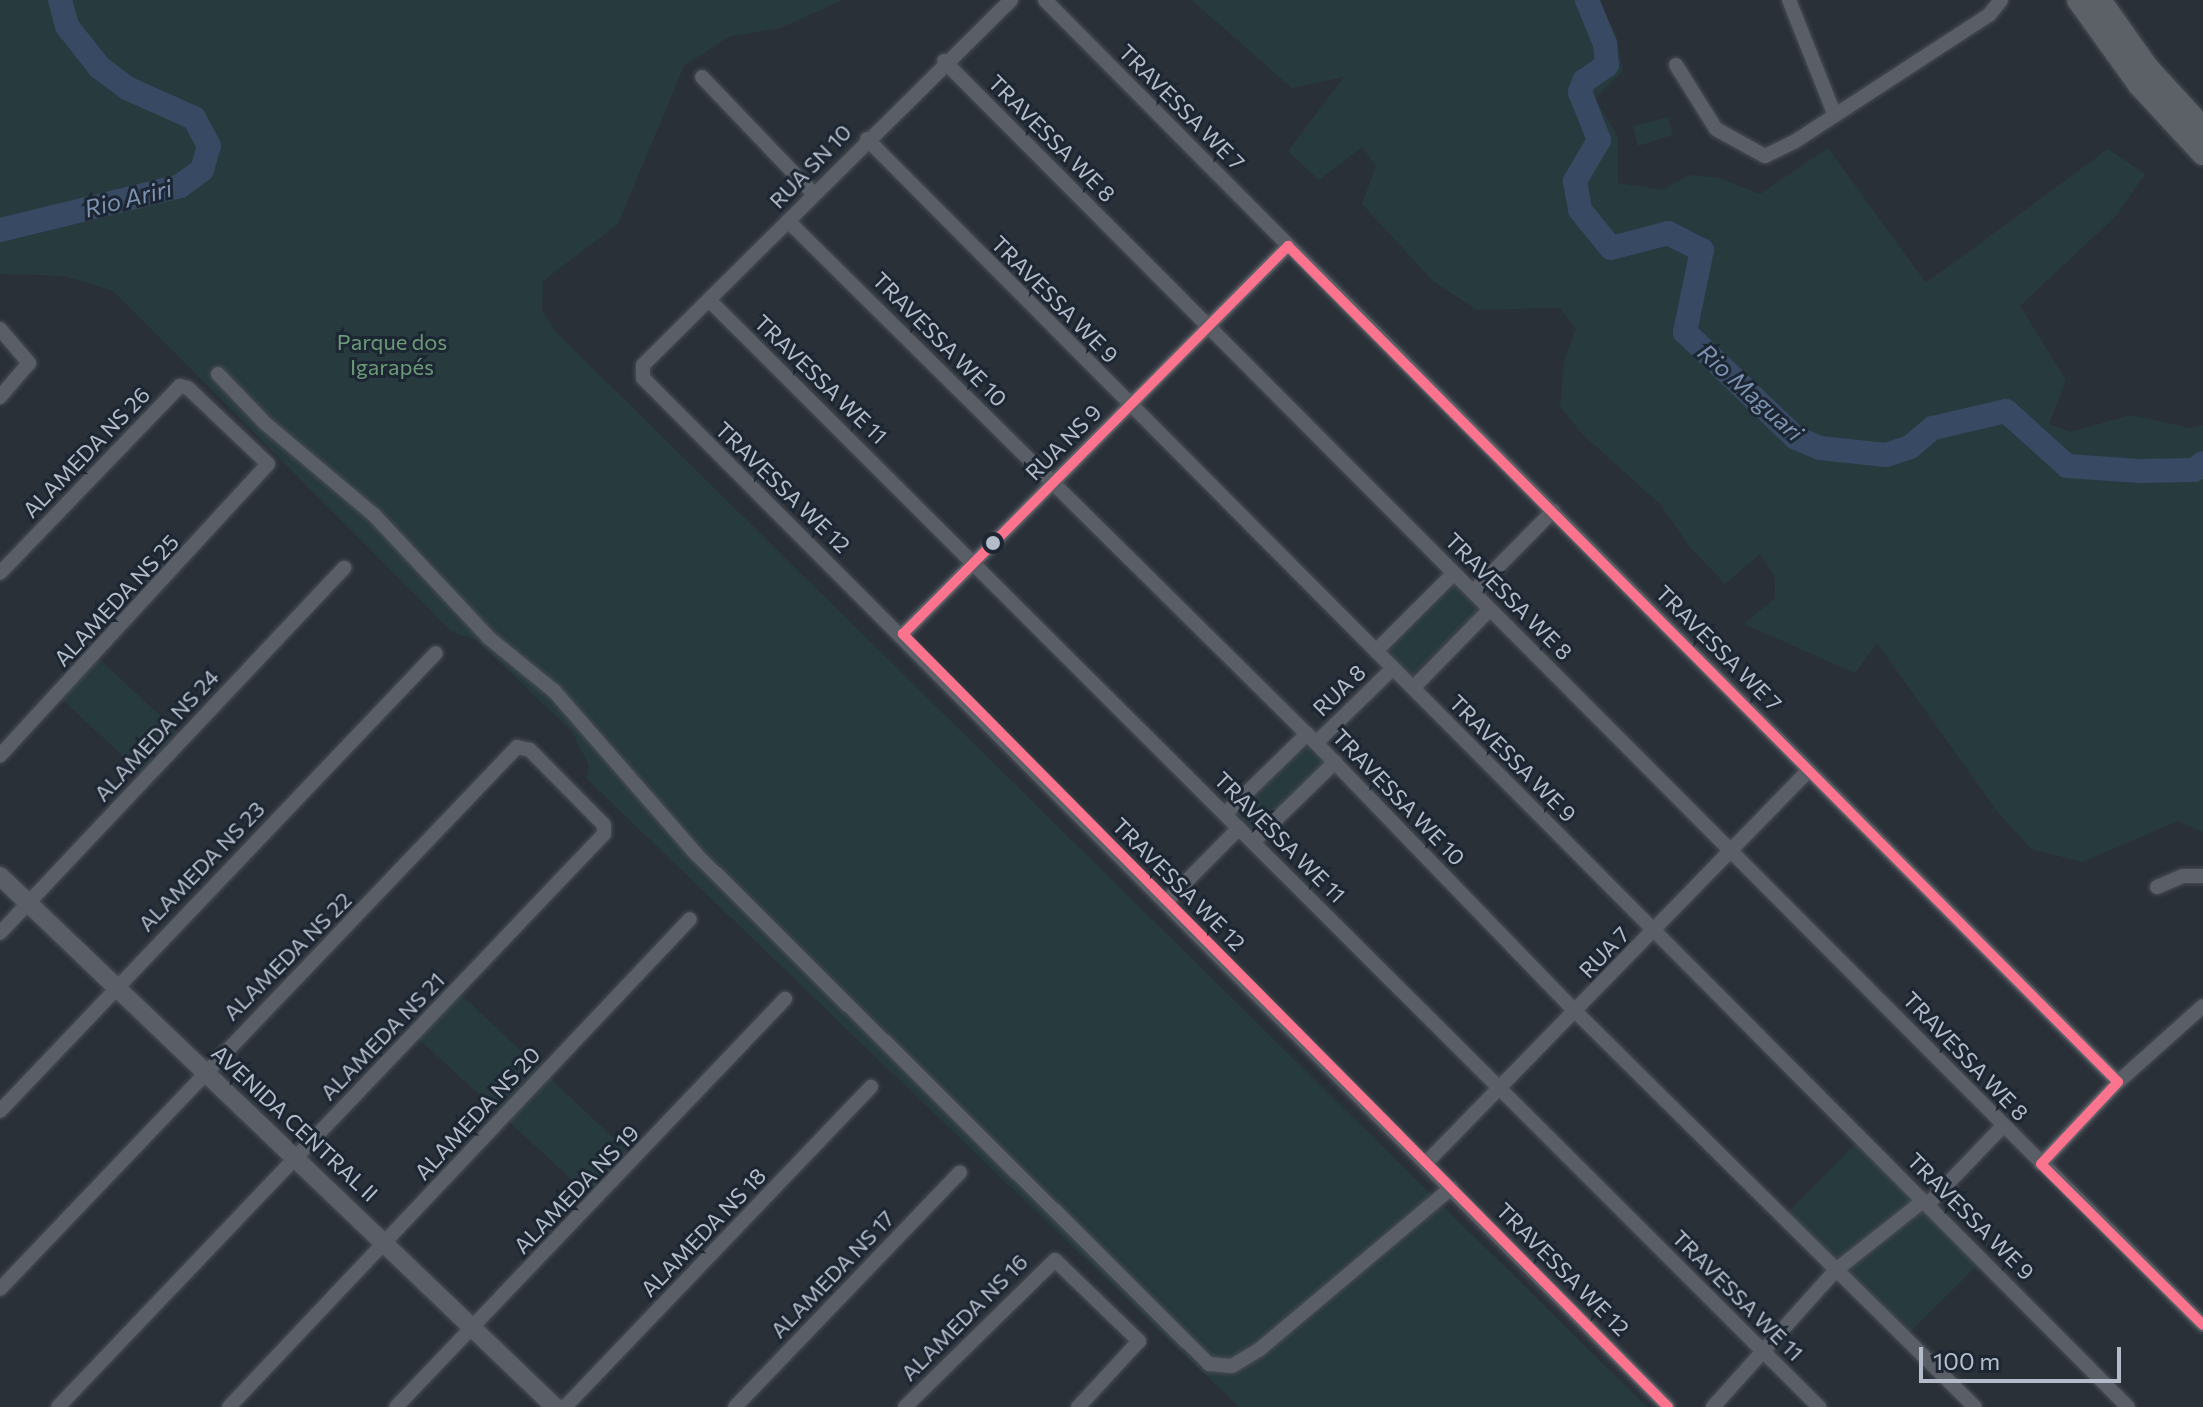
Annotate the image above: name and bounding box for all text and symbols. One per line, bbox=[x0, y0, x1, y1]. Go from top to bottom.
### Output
street label: TRAVESSA WE 7 bbox=[1114, 39, 1250, 175]
street label: TRAVESSA WE 8 bbox=[983, 69, 1121, 207]
street label: RUA SN 10 bbox=[763, 119, 857, 213]
water label: Rio Ariri bbox=[81, 173, 175, 223]
street label: TRAVESSA WE 9 bbox=[986, 230, 1124, 368]
street label: TRAVESSA WE 10 bbox=[867, 266, 1013, 412]
street label: TRAVESSA WE 11 bbox=[749, 309, 893, 449]
park label: Parque dos Igarapés bbox=[337, 328, 447, 380]
water label: Rio Maguari bbox=[1693, 337, 1809, 447]
street label: ALAMEDA NS 26 bbox=[17, 381, 155, 523]
street label: RUA NS 9 bbox=[1020, 399, 1106, 485]
street label: TRAVESSA WE 12 bbox=[710, 416, 856, 558]
street label: TRAVESSA WE 8 bbox=[1440, 527, 1578, 665]
street label: ALAMEDA NS 25 bbox=[48, 529, 184, 671]
unlabelled marker bbox=[985, 535, 1001, 551]
street label: TRAVESSA WE 7 bbox=[1651, 580, 1787, 716]
street label: RUA 8 bbox=[1307, 659, 1371, 721]
street label: ALAMEDA NS 24 bbox=[88, 664, 224, 806]
street label: TRAVESSA WE 9 bbox=[1444, 689, 1582, 827]
street label: TRAVESSA WE 10 bbox=[1327, 723, 1471, 871]
street label: TRAVESSA WE 11 bbox=[1209, 766, 1351, 908]
street label: ALAMEDA NS 23 bbox=[132, 796, 270, 936]
street label: TRAVESSA WE 12 bbox=[1107, 812, 1251, 956]
street label: ALAMEDA NS 22 bbox=[218, 887, 356, 1025]
street label: RUA 7 bbox=[1573, 921, 1635, 983]
street label: ALAMEDA NS 21 bbox=[314, 967, 450, 1105]
street label: TRAVESSA WE 8 bbox=[1898, 986, 2034, 1126]
street label: AVENIDA CENTRAL II bbox=[207, 1039, 383, 1207]
street label: ALAMEDA NS 20 bbox=[409, 1041, 545, 1185]
street label: ALAMEDA NS 19 bbox=[508, 1119, 644, 1259]
street label: TRAVESSA WE 9 bbox=[1902, 1147, 2040, 1285]
street label: ALAMEDA NS 18 bbox=[635, 1162, 771, 1302]
street label: TRAVESSA WE 12 bbox=[1491, 1197, 1635, 1341]
street label: ALAMEDA NS 17 bbox=[765, 1205, 899, 1343]
street label: TRAVESSA WE 11 bbox=[1667, 1224, 1809, 1366]
street label: ALAMEDA NS 16 bbox=[895, 1248, 1033, 1386]
scale bar bbox=[1923, 1331, 2125, 1381]
text: 100 m bbox=[1933, 1346, 2000, 1375]

